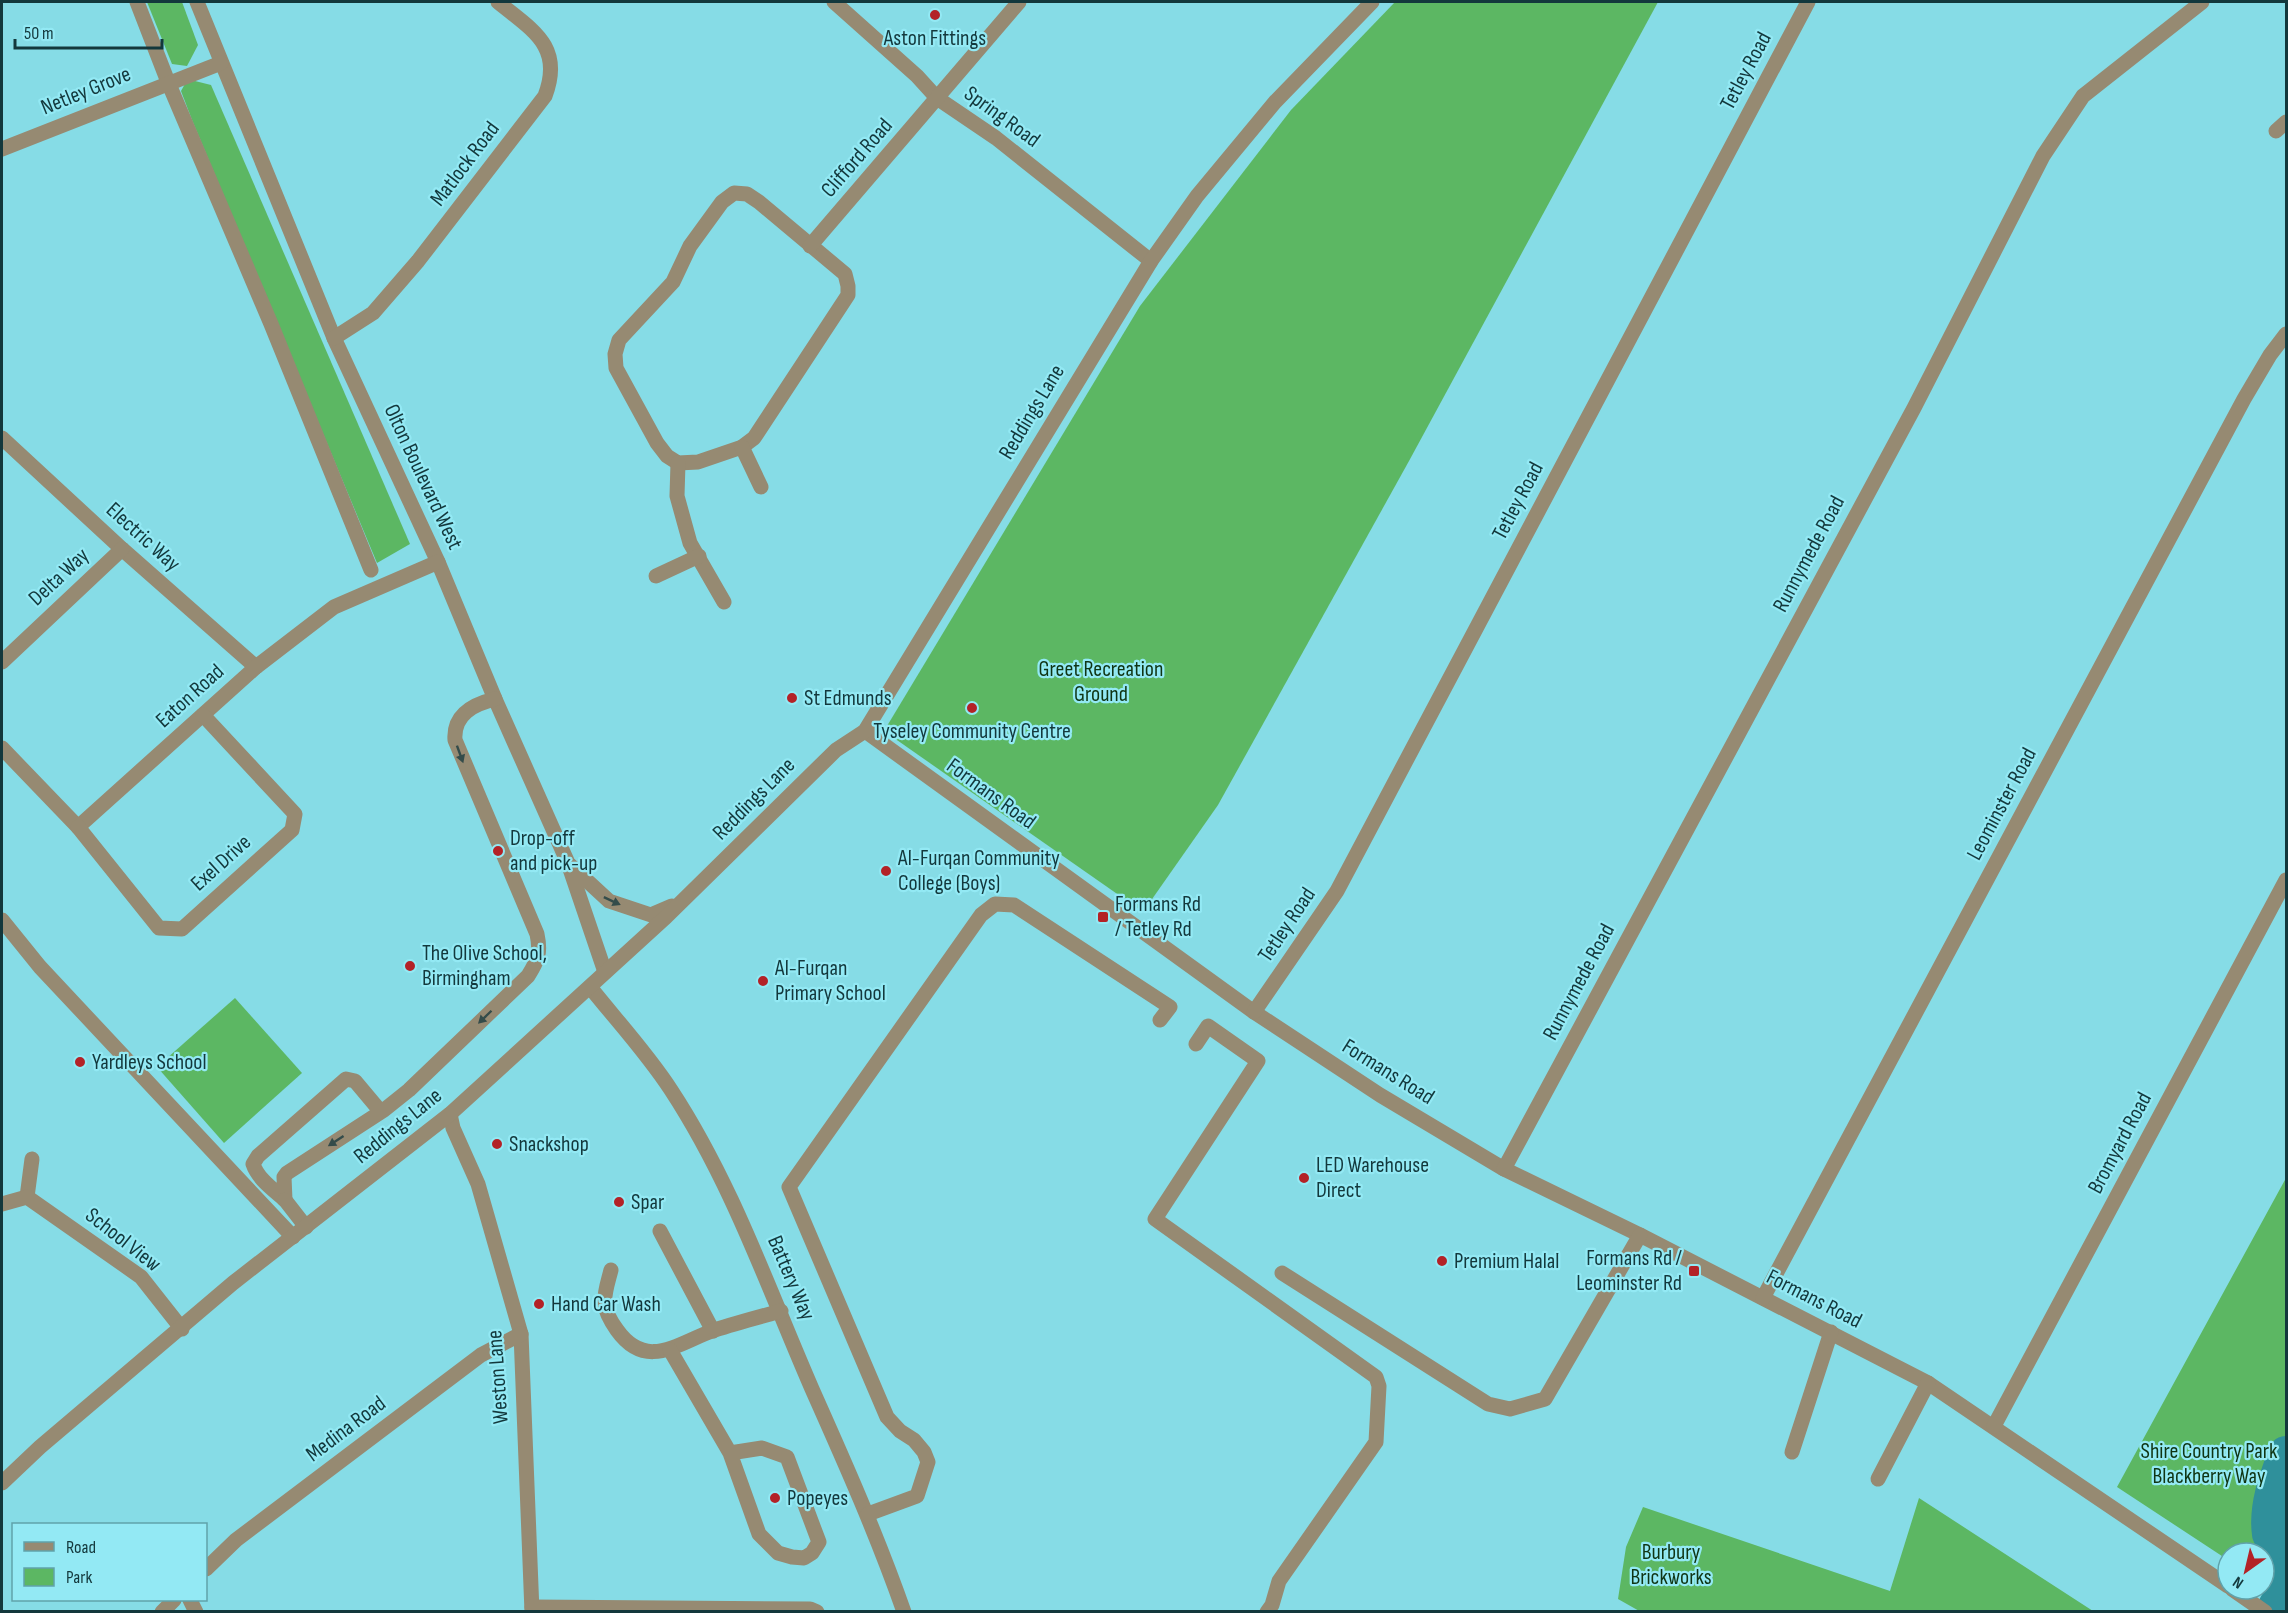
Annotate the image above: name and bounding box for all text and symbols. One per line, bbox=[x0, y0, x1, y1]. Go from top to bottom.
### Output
marker: Aston Fittings bbox=[928, 8, 942, 22]
scale bar bbox=[15, 12, 162, 50]
text: 50 m bbox=[24, 23, 54, 44]
place label: Aston Fittings bbox=[883, 25, 986, 52]
street label: Tetley Road bbox=[1714, 27, 1778, 115]
street label: Netley Grove bbox=[37, 61, 135, 121]
street label: Spring Road bbox=[959, 80, 1045, 154]
street label: Clifford Road bbox=[815, 113, 899, 203]
street label: Matlock Road bbox=[424, 116, 506, 212]
street label: Reddings Lane bbox=[993, 360, 1071, 464]
street label: Olton Boulevard West bbox=[378, 400, 469, 554]
street label: Tetley Road bbox=[1486, 457, 1550, 545]
street label: Runnymede Road bbox=[1767, 491, 1851, 617]
street label: Electric Way bbox=[100, 497, 186, 578]
street label: Delta Way bbox=[23, 542, 95, 612]
park label: Greet Recreation Ground bbox=[1039, 656, 1163, 708]
street label: Eaton Road bbox=[150, 658, 230, 734]
place label: St Edmunds bbox=[804, 685, 892, 712]
marker: St Edmunds bbox=[785, 691, 799, 705]
marker: Tyseley Community Centre bbox=[965, 701, 979, 715]
place label: Tyseley Community Centre bbox=[873, 718, 1071, 745]
street label: Leominster Road bbox=[1961, 743, 2043, 865]
one-way arrow bbox=[455, 746, 465, 764]
street label: Reddings Lane bbox=[707, 752, 801, 846]
street label: Formans Road bbox=[941, 753, 1041, 835]
place label: Drop-off and pick-up bbox=[510, 825, 597, 877]
street label: Exel Drive bbox=[185, 829, 257, 897]
marker: Drop-off and pick-up bbox=[491, 844, 505, 858]
place label: Al-Furqan Community College (Boys) bbox=[897, 845, 1060, 897]
marker: Al-Furqan Community College (Boys) bbox=[879, 864, 893, 878]
street label: Tetley Road bbox=[1252, 882, 1322, 968]
place label: Formans Rd / Tetley Rd bbox=[1115, 891, 1201, 943]
one-way arrow bbox=[603, 896, 621, 906]
marker: Formans Rd / Tetley Rd bbox=[1096, 910, 1110, 924]
street label: Runnymede Road bbox=[1537, 919, 1621, 1045]
place label: The Olive School, Birmingham bbox=[422, 940, 547, 992]
place label: Al-Furqan Primary School bbox=[774, 955, 886, 1007]
marker: The Olive School, Birmingham bbox=[403, 959, 417, 973]
marker: Al-Furqan Primary School bbox=[756, 974, 770, 988]
one-way arrow bbox=[478, 1010, 493, 1024]
street label: Formans Road bbox=[1337, 1033, 1439, 1111]
place label: Yardleys School bbox=[92, 1049, 207, 1076]
marker: Yardleys School bbox=[73, 1055, 87, 1069]
street label: Reddings Lane bbox=[348, 1082, 448, 1170]
street label: Bromyard Road bbox=[2082, 1088, 2158, 1198]
place label: Snackshop bbox=[509, 1131, 589, 1158]
one-way arrow bbox=[328, 1135, 344, 1146]
marker: Snackshop bbox=[490, 1137, 504, 1151]
place label: LED Warehouse Direct bbox=[1316, 1152, 1429, 1204]
marker: LED Warehouse Direct bbox=[1297, 1171, 1311, 1185]
place label: Spar bbox=[631, 1189, 664, 1216]
marker: Spar bbox=[612, 1195, 626, 1209]
street label: School View bbox=[80, 1202, 166, 1278]
street label: Battery Way bbox=[761, 1232, 821, 1325]
place label: Formans Rd / Leominster Rd bbox=[1576, 1245, 1683, 1297]
place label: Premium Halal bbox=[1454, 1248, 1559, 1275]
marker: Premium Halal bbox=[1435, 1254, 1449, 1268]
street label: Formans Road bbox=[1762, 1263, 1866, 1335]
marker: Formans Rd / Leominster Rd bbox=[1687, 1264, 1701, 1278]
place label: Hand Car Wash bbox=[551, 1291, 661, 1318]
marker: Hand Car Wash bbox=[532, 1297, 546, 1311]
street label: Weston Lane bbox=[481, 1329, 515, 1425]
street label: Medina Road bbox=[301, 1390, 391, 1468]
park label: Shire Country Park Blackberry Way bbox=[2141, 1438, 2278, 1490]
place label: Popeyes bbox=[787, 1485, 848, 1512]
marker: Popeyes bbox=[768, 1491, 782, 1505]
legend bbox=[12, 1523, 207, 1601]
text: Road bbox=[66, 1537, 96, 1558]
park label: Burbury Brickworks bbox=[1630, 1539, 1712, 1591]
north arrow bbox=[2216, 1541, 2276, 1601]
text: Park bbox=[66, 1567, 92, 1588]
text: N bbox=[2230, 1572, 2247, 1592]

